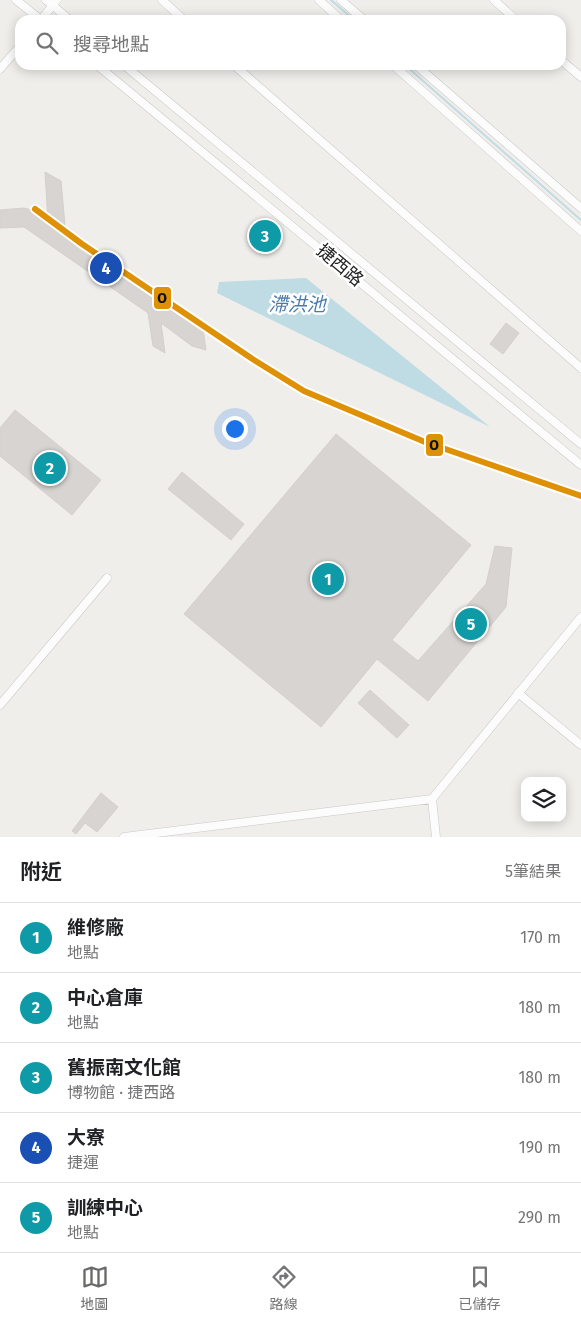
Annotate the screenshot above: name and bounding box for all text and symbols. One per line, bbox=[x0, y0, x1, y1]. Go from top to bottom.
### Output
search box bbox=[15, 15, 566, 70]
icon: search bbox=[33, 29, 61, 57]
text: 搜尋地點 bbox=[73, 33, 149, 56]
pin: 3 bbox=[249, 217, 281, 255]
street label: 捷西路 bbox=[312, 239, 368, 291]
pin: 4 bbox=[90, 249, 122, 287]
line badge: O bbox=[153, 286, 172, 310]
text: O bbox=[157, 290, 167, 307]
water label: 滯洪池 bbox=[268, 293, 327, 316]
your location bbox=[222, 416, 248, 442]
line badge: O bbox=[425, 433, 444, 457]
text: O bbox=[429, 437, 439, 454]
pin: 2 bbox=[34, 449, 66, 487]
pin: 1 bbox=[312, 560, 344, 598]
pin: 5 bbox=[455, 605, 487, 643]
map controls bbox=[521, 777, 566, 822]
button: layers bbox=[521, 777, 566, 822]
text: 附近 bbox=[20, 859, 62, 885]
text: 5筆結果 bbox=[505, 862, 561, 881]
text: 維修廠 bbox=[67, 916, 124, 939]
text: 1 bbox=[32, 928, 40, 947]
text: 170 m bbox=[520, 928, 561, 947]
text: 地點 bbox=[67, 943, 99, 962]
text: 中心倉庫 bbox=[67, 986, 143, 1009]
text: 2 bbox=[32, 998, 40, 1017]
text: 180 m bbox=[518, 998, 561, 1017]
text: 地點 bbox=[67, 1013, 99, 1032]
text: 舊振南文化館 bbox=[67, 1056, 181, 1079]
text: 3 bbox=[32, 1068, 40, 1087]
text: 180 m bbox=[518, 1068, 561, 1087]
text: 博物館 · 捷西路 bbox=[67, 1083, 175, 1102]
text: 大寮 bbox=[67, 1126, 105, 1149]
text: 4 bbox=[31, 1138, 41, 1157]
text: 190 m bbox=[519, 1138, 561, 1157]
text: 捷運 bbox=[67, 1153, 99, 1172]
text: 訓練中心 bbox=[67, 1196, 143, 1219]
text: 5 bbox=[32, 1208, 40, 1227]
text: 290 m bbox=[518, 1208, 561, 1227]
text: 地點 bbox=[67, 1223, 99, 1242]
tab: 地圖 bbox=[81, 1263, 109, 1313]
tab: 路線 bbox=[270, 1263, 298, 1313]
tab: 已儲存 bbox=[459, 1263, 501, 1313]

